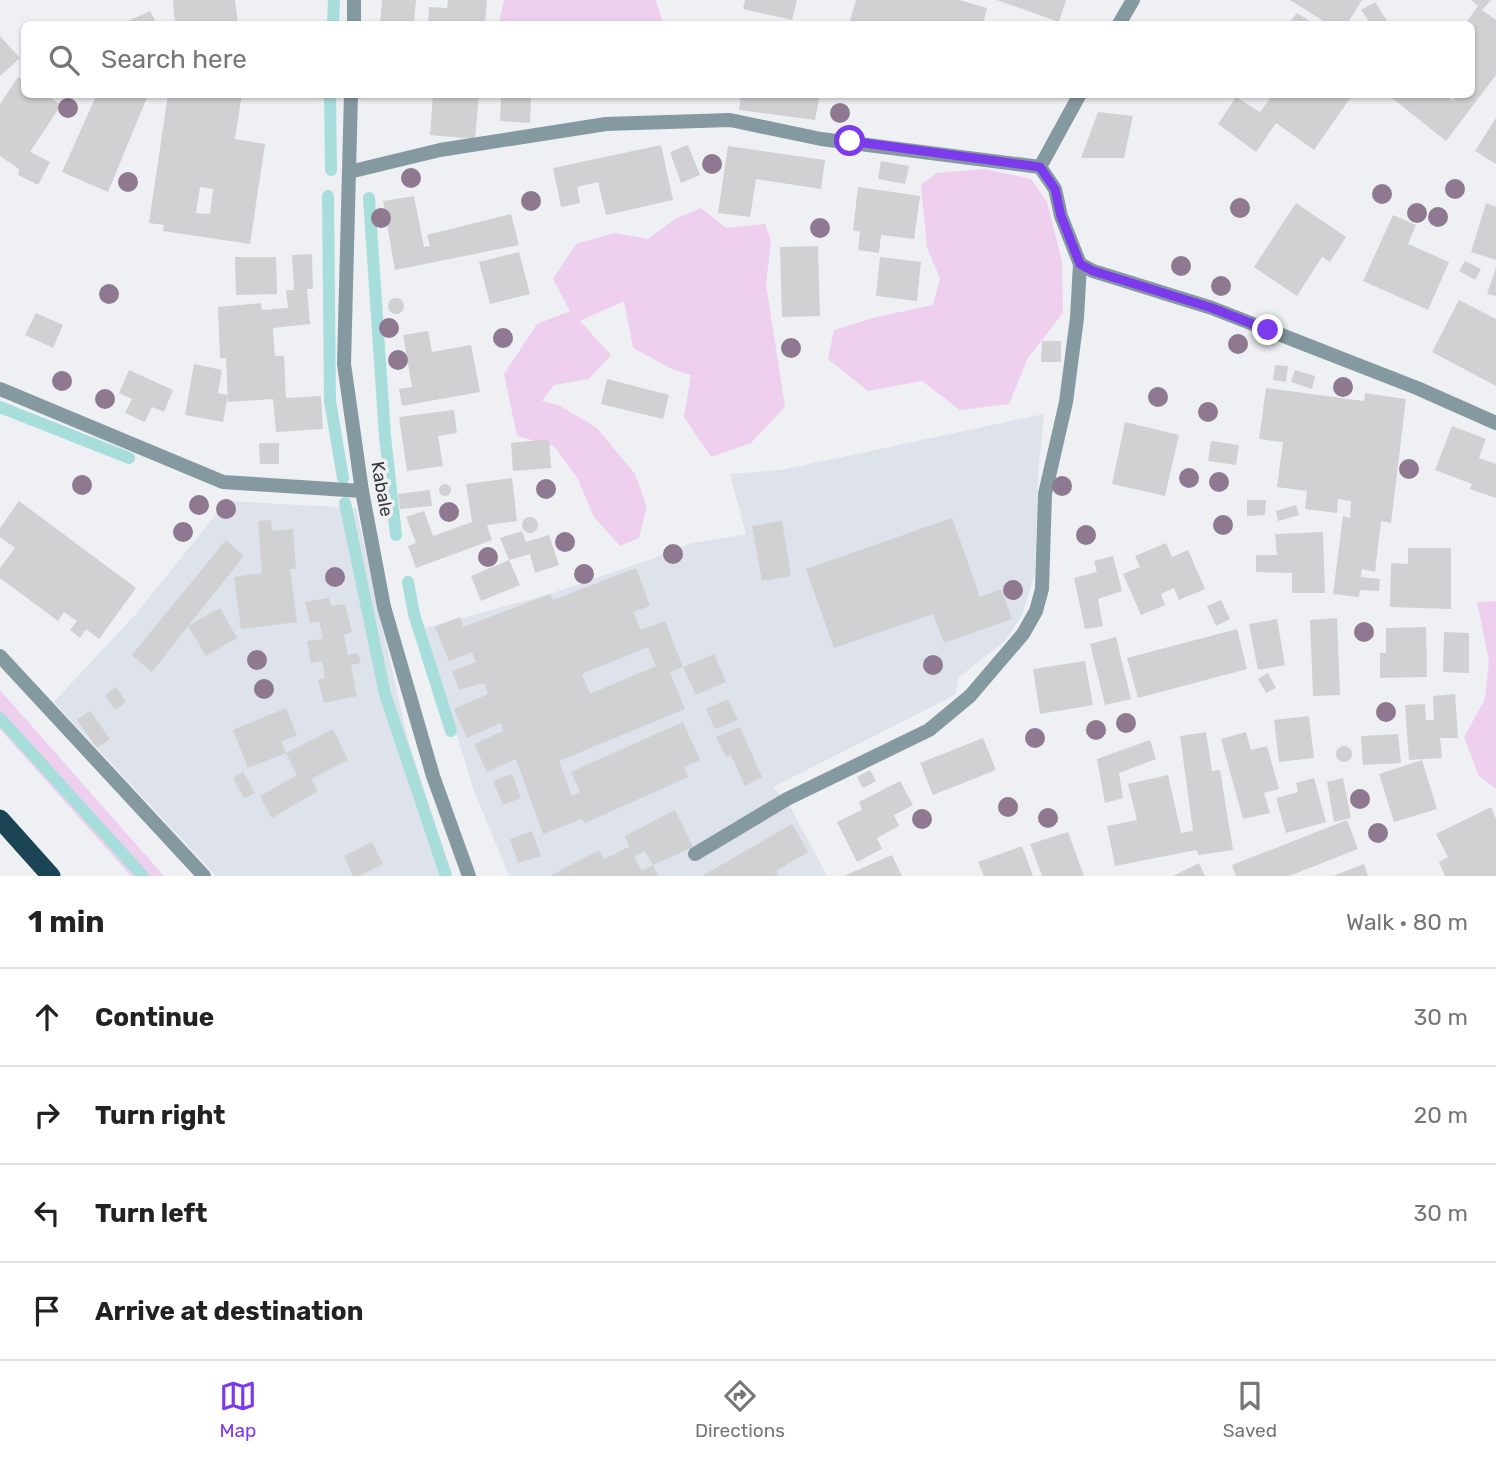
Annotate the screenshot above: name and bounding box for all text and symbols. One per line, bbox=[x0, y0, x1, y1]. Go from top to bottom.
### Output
search box bbox=[21, 21, 1475, 98]
icon: search bbox=[45, 41, 83, 79]
text: Search here bbox=[101, 44, 247, 75]
route start bbox=[834, 125, 865, 156]
route end bbox=[1252, 314, 1283, 345]
street label: Kabale bbox=[366, 460, 398, 518]
text: 1 min bbox=[28, 904, 105, 940]
text: Walk · 80 m bbox=[1346, 908, 1468, 936]
icon: ahead bbox=[28, 998, 66, 1036]
text: Continue bbox=[95, 1002, 214, 1033]
text: 30 m bbox=[1413, 1003, 1468, 1031]
icon: right bbox=[28, 1096, 66, 1134]
text: Turn right bbox=[95, 1100, 225, 1131]
text: 20 m bbox=[1414, 1101, 1468, 1129]
icon: left bbox=[28, 1194, 66, 1232]
text: Turn left bbox=[95, 1198, 207, 1229]
text: 30 m bbox=[1413, 1199, 1468, 1227]
icon: arrive bbox=[28, 1292, 66, 1330]
text: Arrive at destination bbox=[95, 1296, 363, 1327]
tab: Map bbox=[219, 1377, 257, 1442]
tab: Directions bbox=[695, 1377, 785, 1442]
tab: Saved bbox=[1223, 1377, 1277, 1442]

